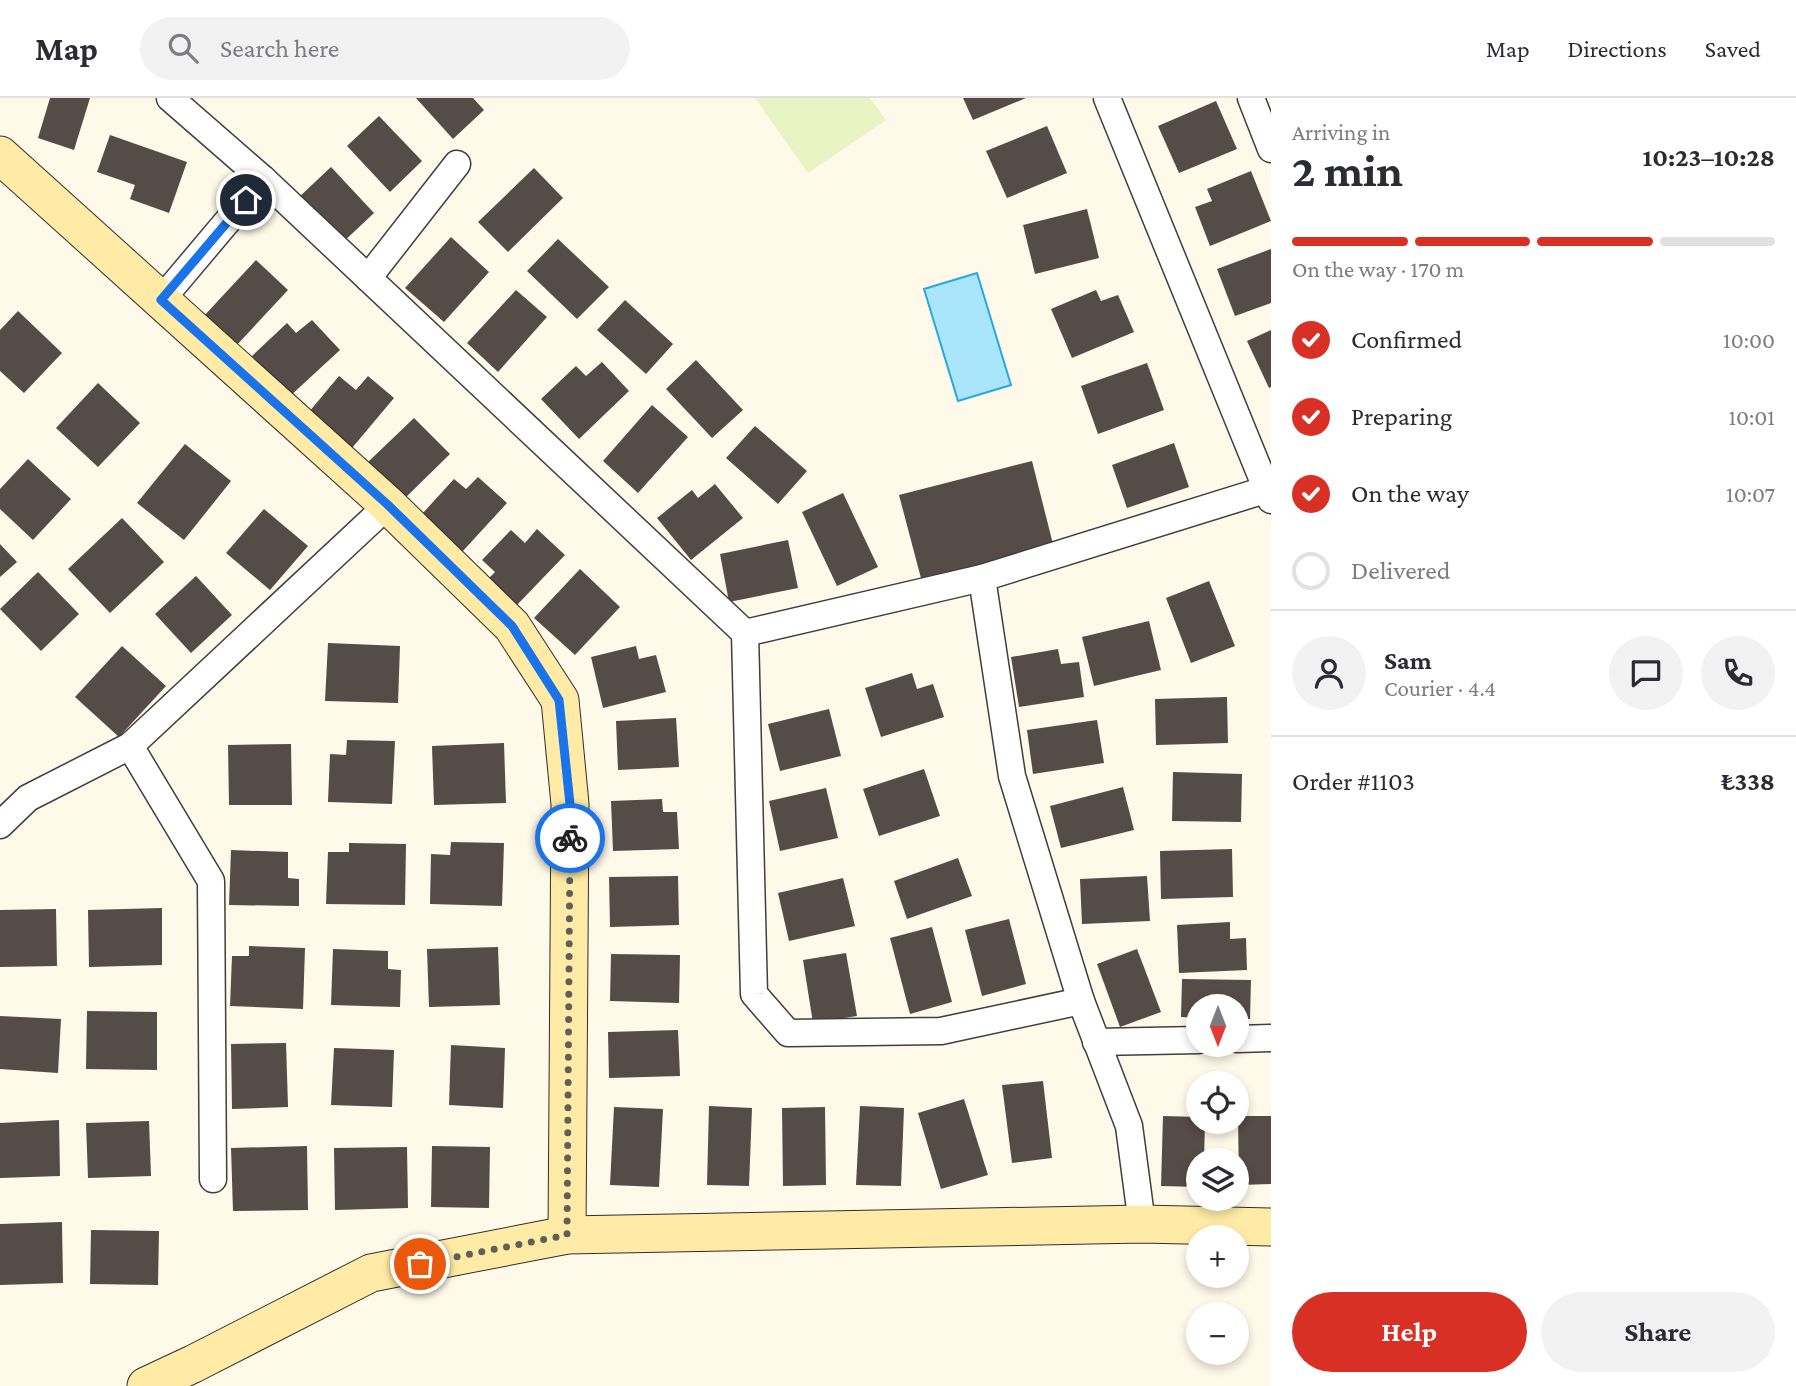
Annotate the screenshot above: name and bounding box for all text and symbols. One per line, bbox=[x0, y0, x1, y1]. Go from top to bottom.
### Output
search box bbox=[140, 17, 630, 80]
icon: search bbox=[164, 29, 202, 67]
text: Map bbox=[35, 30, 98, 67]
text: Search here bbox=[220, 34, 339, 63]
text: Map bbox=[1486, 35, 1530, 62]
text: Directions bbox=[1568, 35, 1667, 62]
text: Saved bbox=[1705, 35, 1761, 62]
text: Arriving in bbox=[1292, 119, 1390, 145]
text: 10:23–10:28 bbox=[1642, 143, 1775, 172]
text: 2 min bbox=[1292, 145, 1403, 196]
pin bbox=[216, 170, 276, 230]
icon: home bbox=[227, 181, 265, 219]
text: On the way · 170 m bbox=[1292, 256, 1464, 282]
icon: check bbox=[1292, 321, 1330, 359]
text: Confirmed bbox=[1351, 325, 1462, 354]
text: 10:00 bbox=[1723, 327, 1775, 353]
icon: check bbox=[1292, 398, 1330, 436]
text: Preparing bbox=[1351, 402, 1452, 431]
text: 10:01 bbox=[1728, 404, 1775, 430]
icon: check bbox=[1292, 475, 1330, 513]
text: On the way bbox=[1351, 479, 1469, 508]
text: 10:07 bbox=[1726, 481, 1775, 507]
text: Delivered bbox=[1351, 556, 1450, 585]
button: person bbox=[1292, 636, 1366, 710]
button: chat bbox=[1609, 636, 1683, 710]
button: phone bbox=[1701, 636, 1775, 710]
text: Sam bbox=[1384, 646, 1432, 675]
text: Courier · 4.4 bbox=[1384, 675, 1496, 701]
text: Order #1103 bbox=[1292, 767, 1415, 796]
text: ₺338 bbox=[1721, 767, 1775, 796]
courier bbox=[535, 803, 605, 873]
icon: bike bbox=[551, 819, 589, 857]
north arrow bbox=[1186, 994, 1250, 1057]
map controls bbox=[1186, 994, 1249, 1365]
button: locate bbox=[1186, 1071, 1249, 1134]
button: layers bbox=[1186, 1148, 1249, 1211]
button: + bbox=[1186, 1225, 1249, 1288]
pin bbox=[390, 1234, 450, 1294]
icon: bag bbox=[401, 1245, 439, 1283]
button: Help bbox=[1292, 1292, 1527, 1372]
button: Share bbox=[1541, 1292, 1775, 1372]
button: − bbox=[1186, 1302, 1249, 1365]

